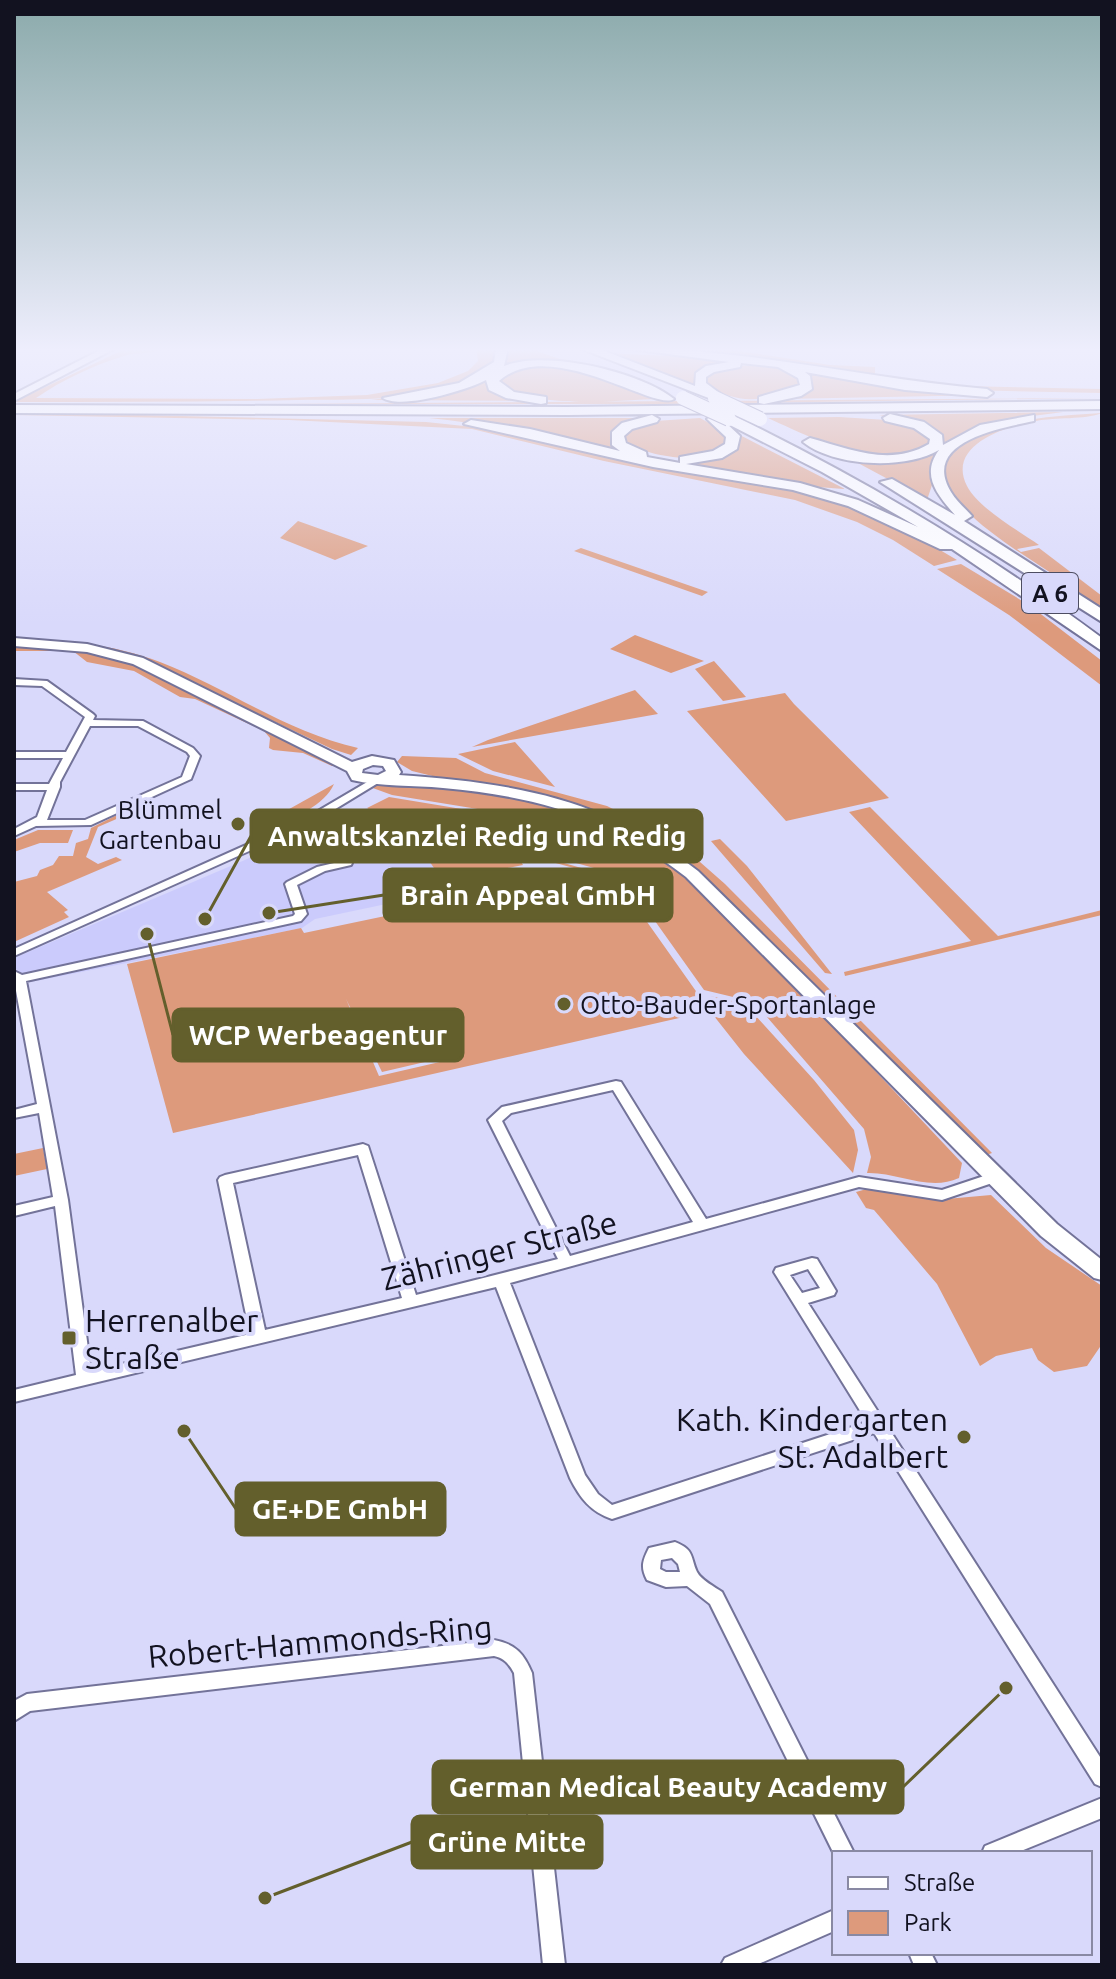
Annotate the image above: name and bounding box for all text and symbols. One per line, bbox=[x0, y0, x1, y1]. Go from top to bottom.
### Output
road number: A 6 bbox=[1022, 573, 1078, 613]
place label: Blümmel Gartenbau bbox=[99, 795, 222, 854]
callout: Anwaltskanzlei Redig und Redig bbox=[251, 810, 702, 862]
marker: Blümmel Gartenbau bbox=[229, 815, 247, 833]
text: Anwaltskanzlei Redig und Redig bbox=[267, 820, 687, 851]
callout: Brain Appeal GmbH bbox=[384, 869, 672, 921]
text: Brain Appeal GmbH bbox=[400, 879, 656, 910]
place label: Otto-Bauder-Sportanlage bbox=[580, 990, 876, 1019]
marker: Otto-Bauder-Sportanlage bbox=[555, 995, 573, 1013]
callout: WCP Werbeagentur bbox=[173, 1009, 463, 1061]
text: WCP Werbeagentur bbox=[189, 1019, 448, 1050]
street label: Zähringer Straße bbox=[378, 1203, 620, 1297]
place label: Herrenalber Straße bbox=[85, 1302, 258, 1375]
marker: Herrenalber Straße bbox=[60, 1329, 78, 1347]
place label: Kath. Kindergarten St. Adalbert bbox=[676, 1401, 948, 1474]
marker: Kath. Kindergarten St. Adalbert bbox=[955, 1428, 973, 1446]
callout: GE+DE GmbH bbox=[236, 1483, 445, 1535]
text: GE+DE GmbH bbox=[252, 1493, 428, 1524]
street label: Robert-Hammonds-Ring bbox=[146, 1608, 494, 1674]
callout: German Medical Beauty Academy bbox=[433, 1761, 903, 1813]
text: German Medical Beauty Academy bbox=[449, 1771, 887, 1802]
callout: Grüne Mitte bbox=[412, 1816, 602, 1868]
text: Grüne Mitte bbox=[428, 1826, 586, 1857]
legend bbox=[832, 1851, 1092, 1955]
text: Straße bbox=[904, 1869, 975, 1896]
text: Park bbox=[904, 1909, 952, 1936]

